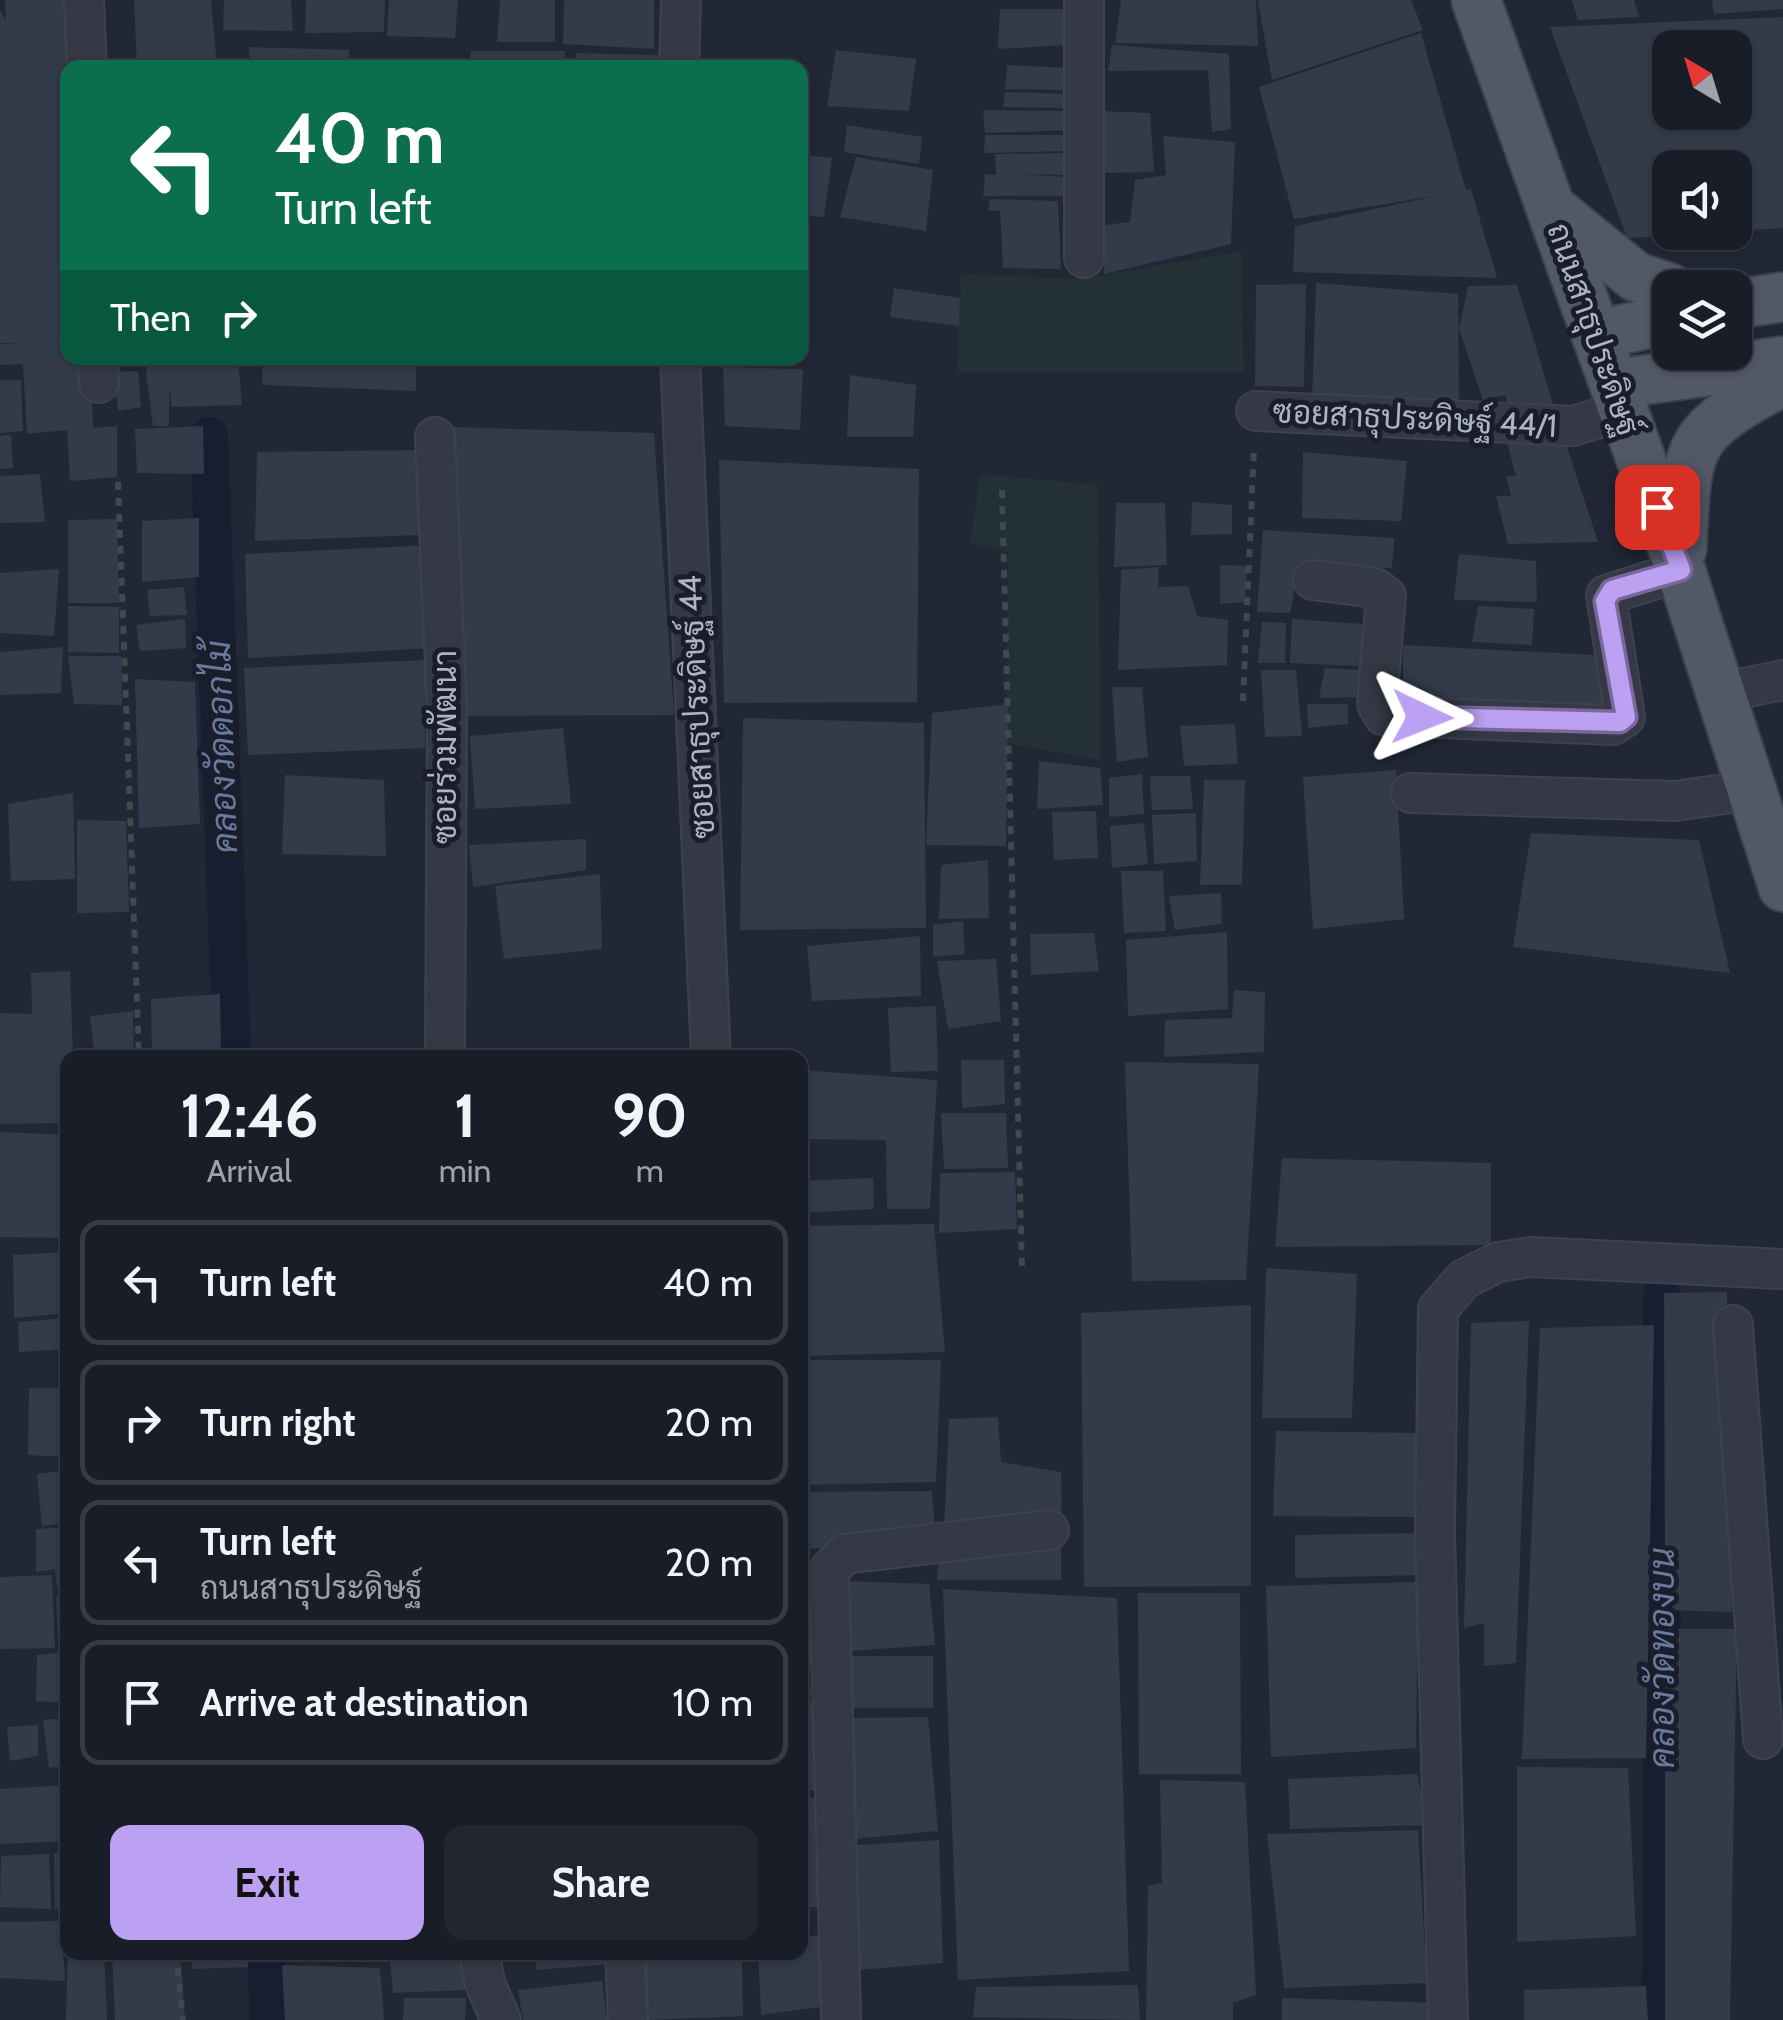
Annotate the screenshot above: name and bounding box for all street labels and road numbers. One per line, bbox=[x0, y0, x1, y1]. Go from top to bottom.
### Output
street label: ถนนสาธุประดิษฐ์ bbox=[1537, 217, 1650, 441]
street label: ซอยสาธุประดิษฐ์ 44/1 bbox=[1272, 390, 1558, 448]
street label: ซอยสาธุประดิษฐ์ 44 bbox=[669, 574, 725, 840]
street label: ซอยร่วมพัฒนา bbox=[425, 650, 464, 844]

